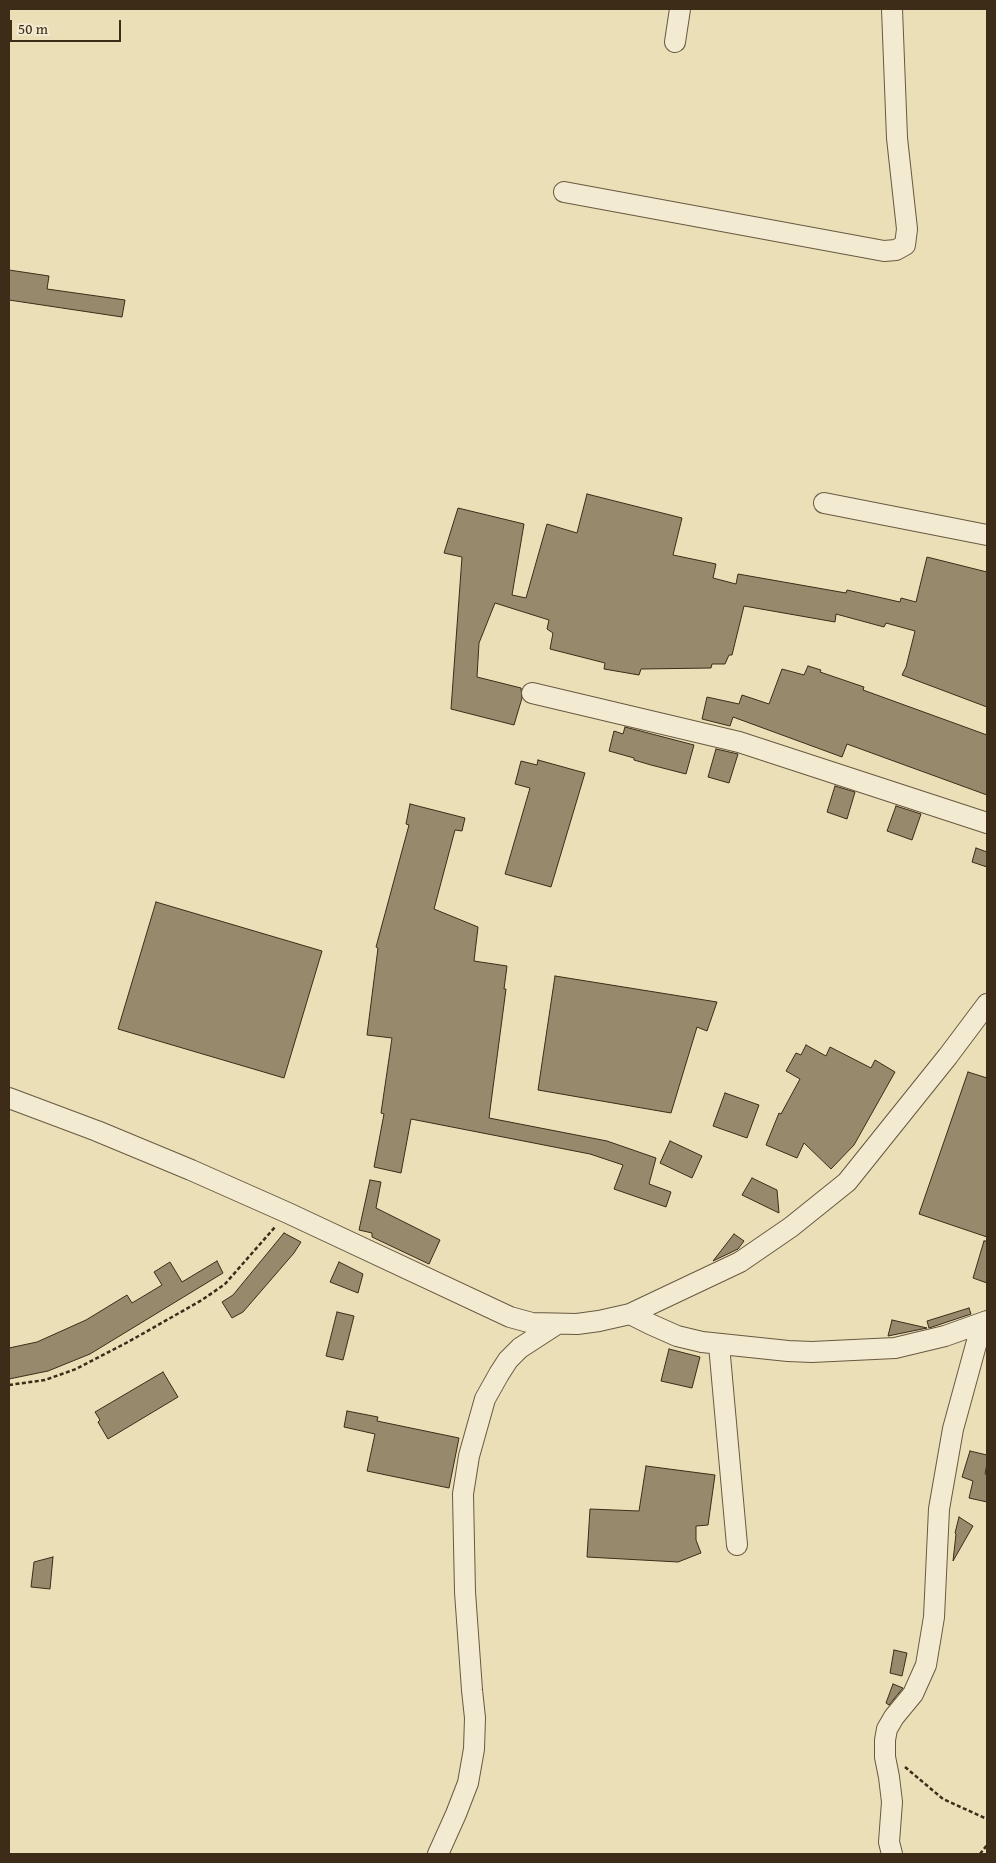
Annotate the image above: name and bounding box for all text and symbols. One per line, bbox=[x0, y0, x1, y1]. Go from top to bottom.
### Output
scale bar bbox=[12, 10, 124, 42]
text: 50 m bbox=[18, 18, 48, 39]

